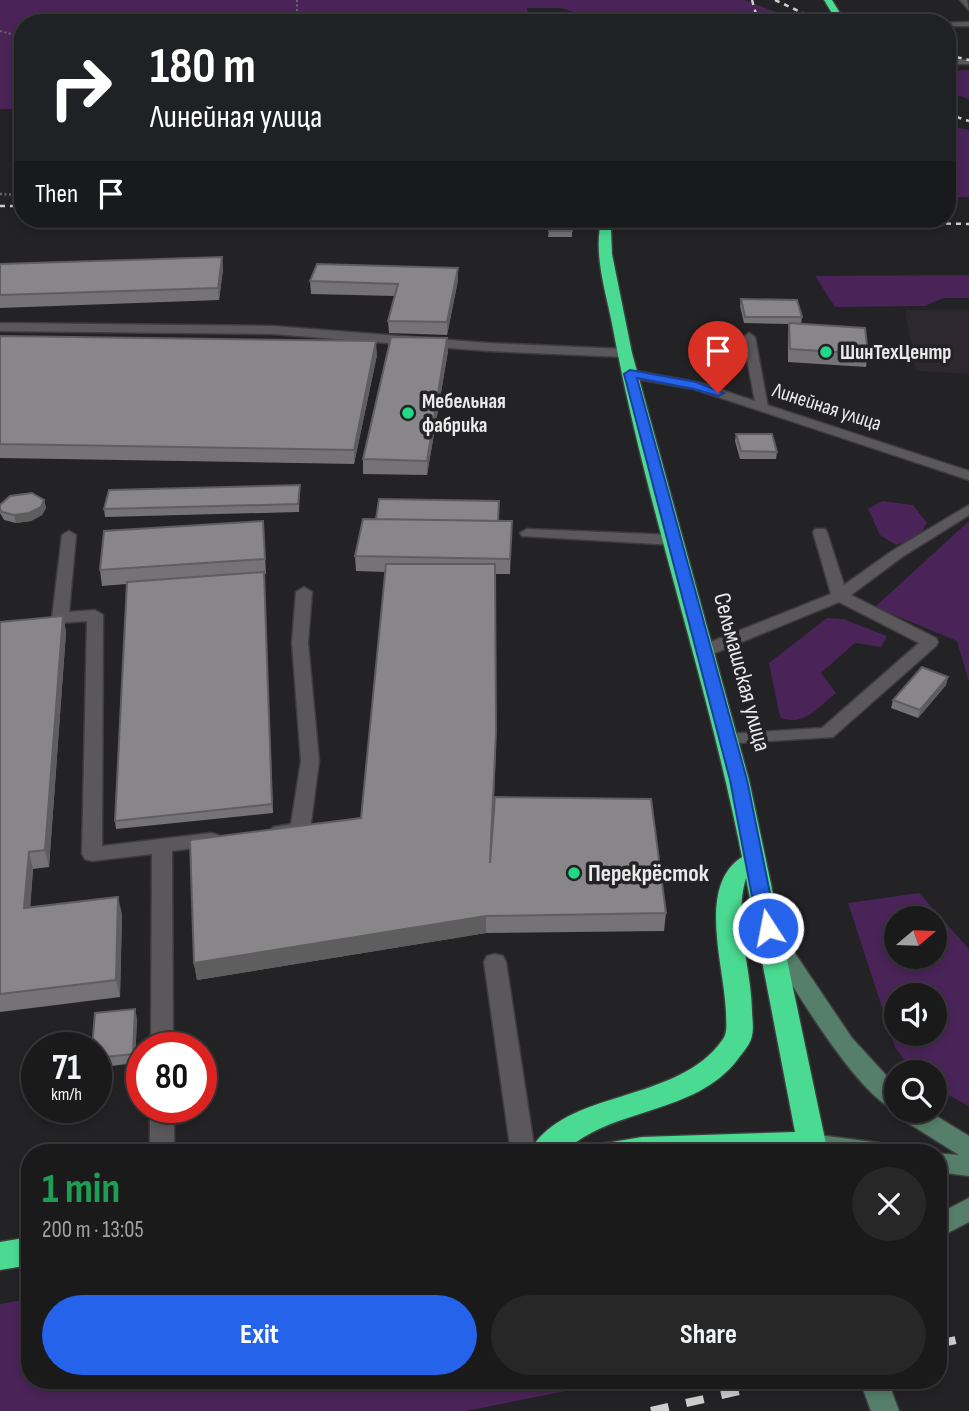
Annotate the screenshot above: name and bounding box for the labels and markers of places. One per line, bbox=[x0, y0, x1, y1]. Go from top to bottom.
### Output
pin bbox=[688, 321, 748, 393]
place label: ШинТехЦентр bbox=[840, 340, 951, 365]
marker: ШинТехЦентр bbox=[818, 344, 834, 360]
place label: Мебельная фабрика bbox=[422, 389, 506, 438]
marker: Мебельная фабрика bbox=[400, 405, 416, 421]
place label: Перекрёсток bbox=[588, 859, 710, 888]
marker: Перекрёсток bbox=[566, 865, 582, 881]

